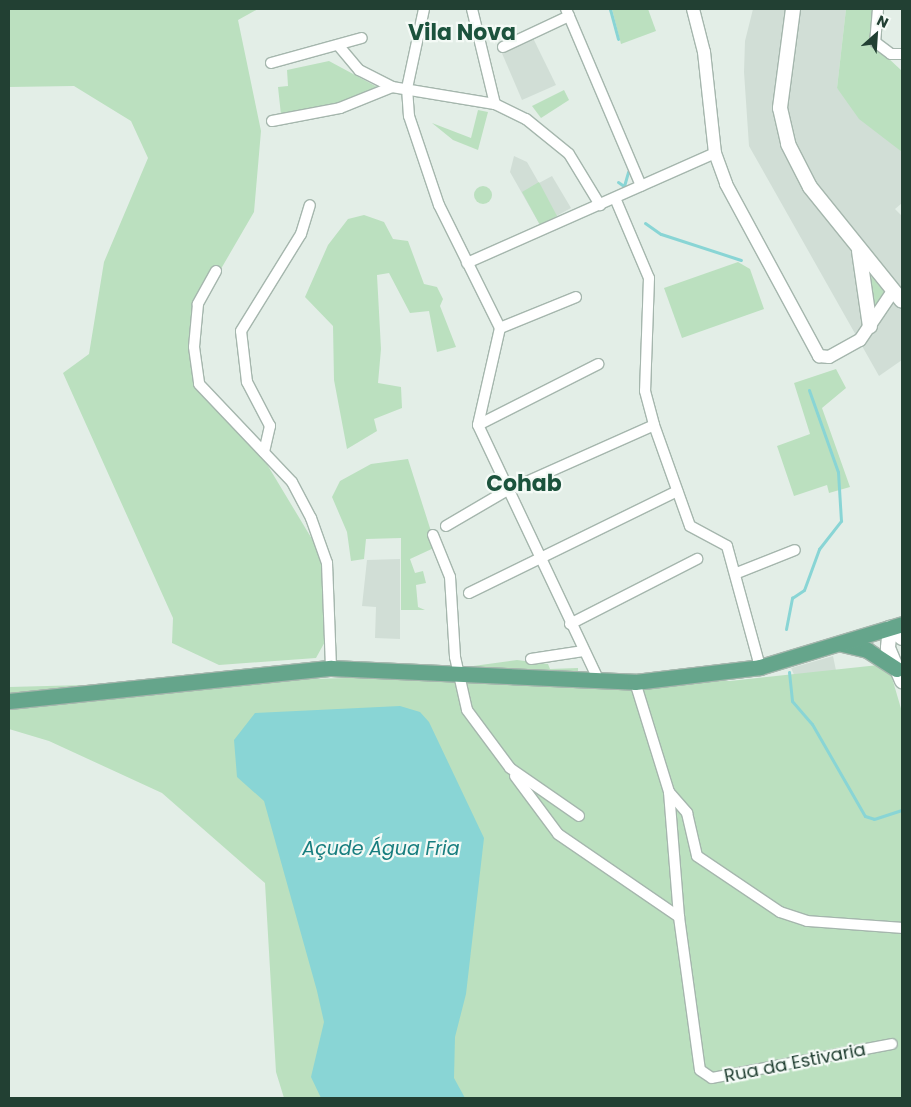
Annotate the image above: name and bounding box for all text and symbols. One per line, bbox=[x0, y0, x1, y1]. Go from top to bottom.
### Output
north arrow bbox=[851, 10, 901, 60]
text: N bbox=[873, 10, 892, 33]
district label: Vila Nova bbox=[408, 20, 516, 46]
district label: Cohab bbox=[486, 471, 562, 497]
water label: Açude Água Fria bbox=[302, 838, 460, 860]
street label: Rua da Estivaria bbox=[722, 1039, 868, 1087]

